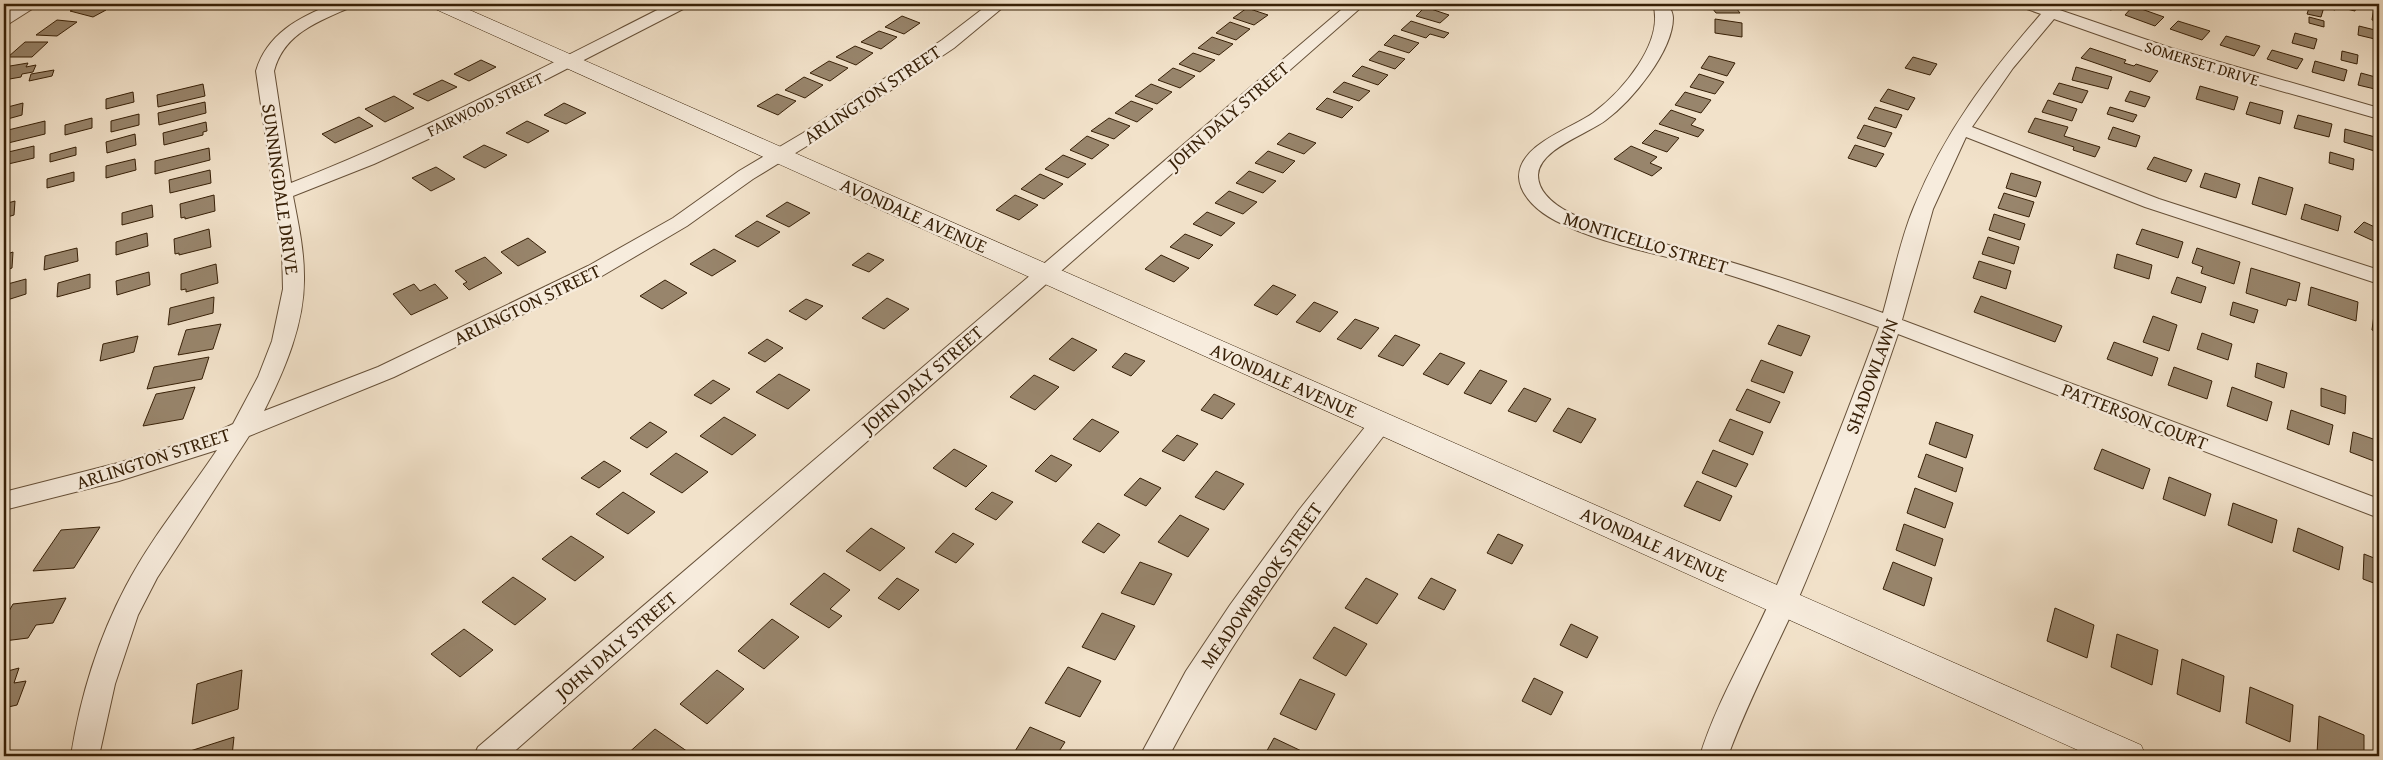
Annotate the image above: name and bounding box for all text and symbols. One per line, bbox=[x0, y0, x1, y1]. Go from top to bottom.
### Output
street label: SOMERSET DRIVE bbox=[2142, 34, 2262, 92]
street label: ARLINGTON STREET bbox=[798, 37, 947, 151]
street label: JOHN DALY STREET bbox=[1159, 54, 1295, 177]
street label: FAIRWOOD STREET bbox=[423, 65, 547, 143]
street label: SUNNINGDALE DRIVE bbox=[255, 102, 307, 277]
street label: AVONDALE AVENUE bbox=[836, 170, 992, 260]
street label: MONTICELLO STREET bbox=[1560, 204, 1732, 280]
street label: ARLINGTON STREET bbox=[449, 256, 606, 352]
street label: SHADOWLAWN bbox=[1837, 314, 1905, 438]
street label: JOHN DALY STREET bbox=[853, 318, 989, 441]
street label: AVONDALE AVENUE bbox=[1206, 335, 1362, 425]
street label: PATTERSON COURT bbox=[2058, 375, 2212, 457]
street label: ARLINGTON STREET bbox=[72, 420, 234, 496]
street label: MEADOWBROOK STREET bbox=[1193, 496, 1329, 674]
street label: AVONDALE AVENUE bbox=[1576, 499, 1732, 589]
street label: JOHN DALY STREET bbox=[547, 584, 683, 707]

